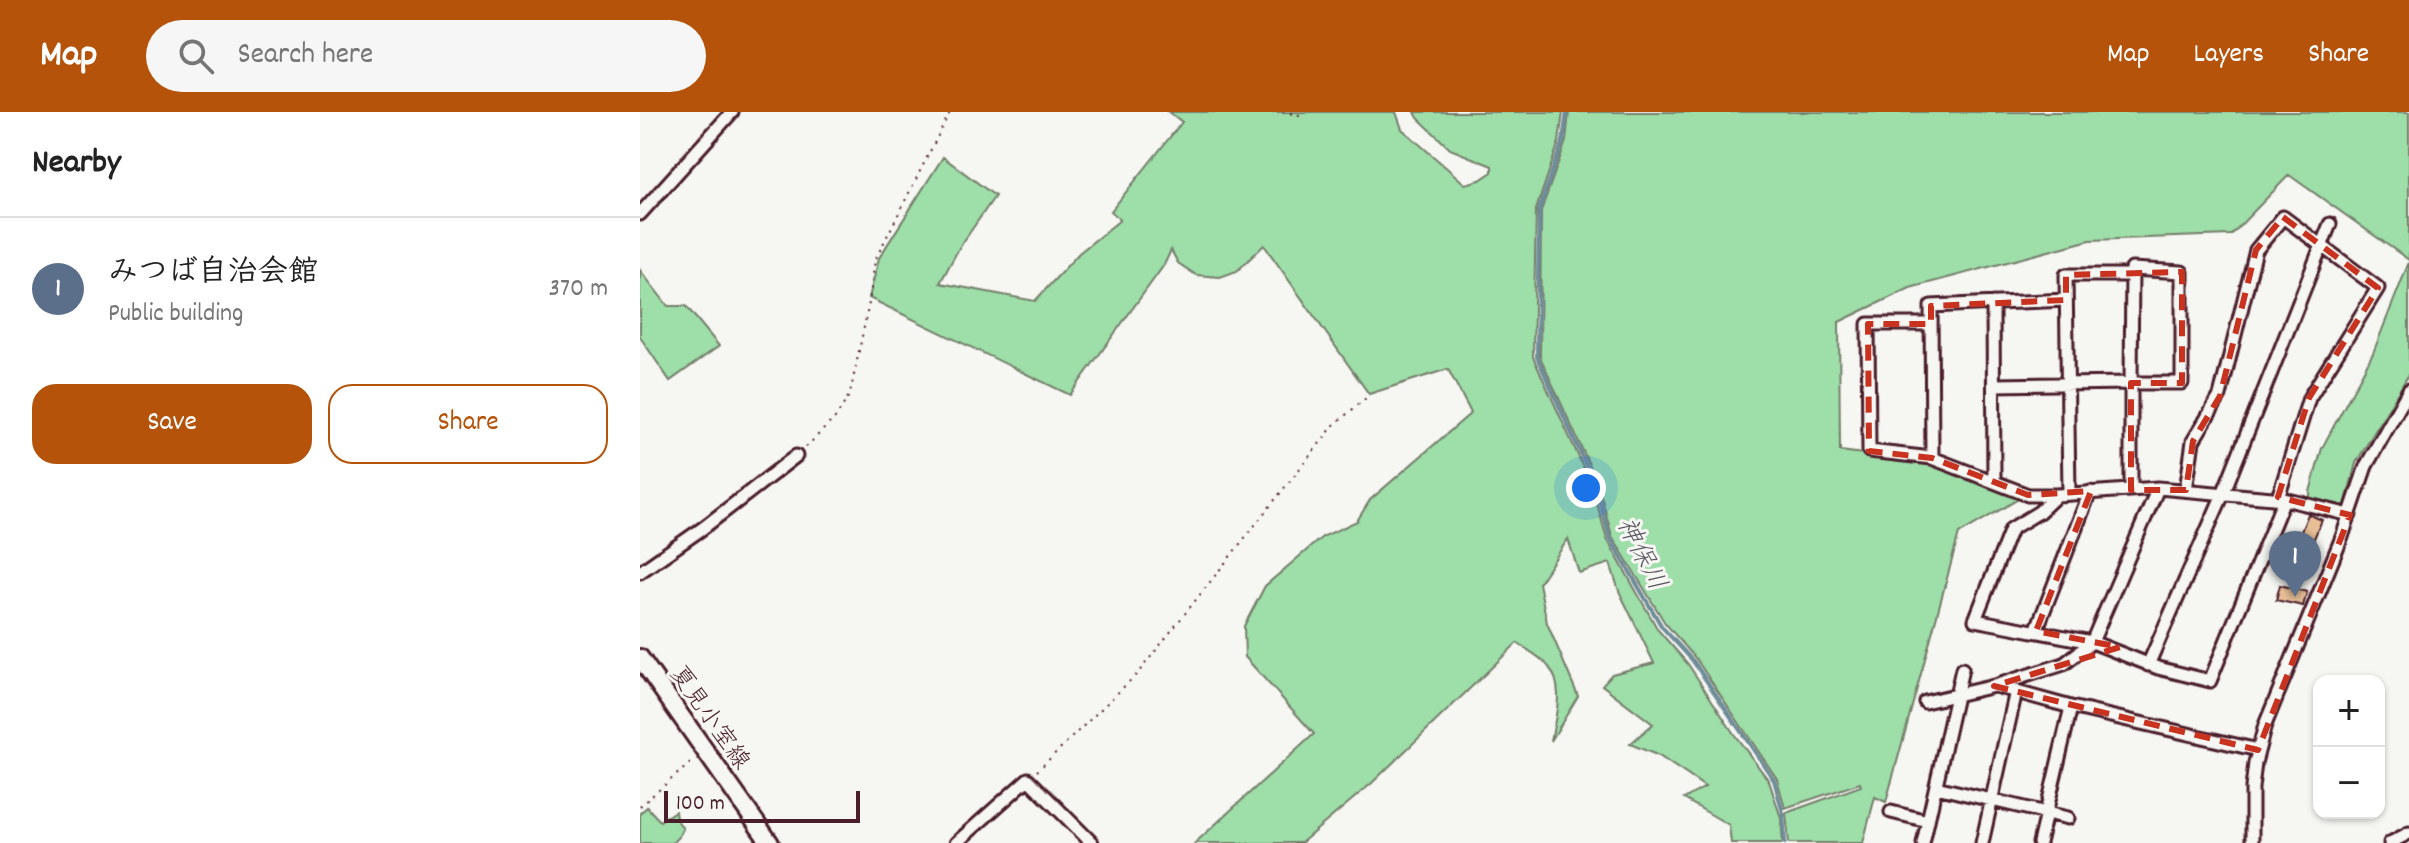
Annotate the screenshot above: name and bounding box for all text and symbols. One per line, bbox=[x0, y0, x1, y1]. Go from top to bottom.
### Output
search box bbox=[146, 20, 706, 92]
text: Map bbox=[40, 29, 98, 84]
icon: search bbox=[174, 34, 218, 78]
text: Search here bbox=[238, 35, 373, 78]
text: Map bbox=[2107, 36, 2150, 76]
text: Layers bbox=[2194, 36, 2264, 76]
text: Share bbox=[2308, 36, 2369, 76]
text: Nearby bbox=[32, 140, 121, 189]
text: みつば自治会館 bbox=[108, 253, 318, 296]
text: 1 bbox=[55, 271, 61, 308]
text: 370 m bbox=[549, 271, 608, 308]
text: Public building bbox=[108, 296, 243, 333]
button: Save bbox=[32, 384, 312, 464]
button: Share bbox=[328, 384, 608, 464]
your location bbox=[1566, 468, 1606, 508]
water label: 神保川 bbox=[1606, 511, 1674, 598]
pin: 1 bbox=[2269, 531, 2321, 597]
street label: 夏見小室線 bbox=[660, 660, 757, 778]
map controls bbox=[2313, 675, 2385, 819]
button: + bbox=[2313, 675, 2385, 747]
button: − bbox=[2313, 747, 2385, 819]
scale bar bbox=[664, 787, 860, 823]
text: 100 m bbox=[676, 789, 725, 820]

